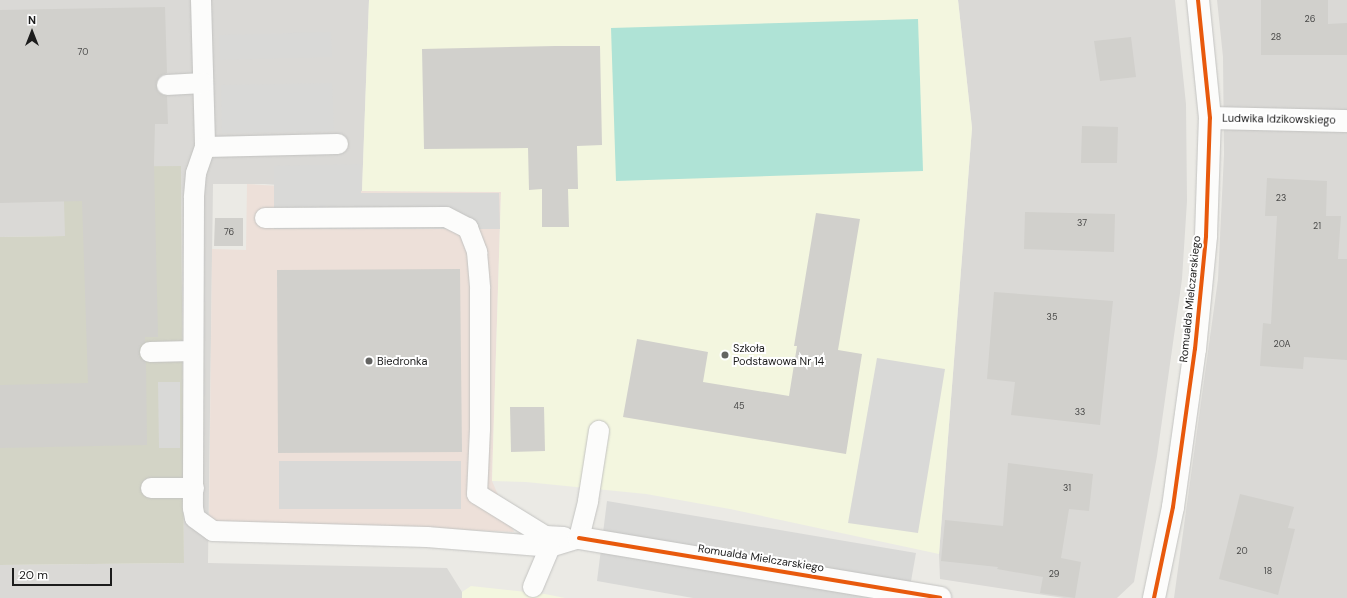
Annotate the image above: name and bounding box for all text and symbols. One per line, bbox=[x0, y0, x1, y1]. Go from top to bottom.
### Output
north arrow bbox=[12, 12, 52, 52]
text: N bbox=[28, 13, 36, 27]
house number: 26 bbox=[1305, 14, 1315, 24]
house number: 28 bbox=[1271, 32, 1281, 42]
house number: 70 bbox=[78, 47, 88, 57]
street label: Ludwika Idzikowskiego bbox=[1222, 111, 1336, 127]
house number: 23 bbox=[1276, 193, 1286, 203]
house number: 37 bbox=[1077, 218, 1087, 228]
house number: 21 bbox=[1313, 221, 1321, 231]
house number: 76 bbox=[224, 227, 234, 237]
street label: Romualda Mielczarskiego bbox=[1177, 235, 1203, 363]
house number: 35 bbox=[1047, 312, 1057, 322]
house number: 20A bbox=[1274, 339, 1290, 349]
place label: Szkoła Podstawowa Nr 14 bbox=[733, 342, 824, 368]
marker: Szkoła Podstawowa Nr 14 bbox=[720, 350, 730, 360]
place label: Biedronka bbox=[377, 354, 428, 368]
marker: Biedronka bbox=[364, 356, 374, 366]
house number: 45 bbox=[734, 401, 744, 411]
house number: 33 bbox=[1075, 407, 1085, 417]
house number: 31 bbox=[1063, 483, 1071, 493]
street label: Romualda Mielczarskiego bbox=[697, 542, 825, 574]
house number: 20 bbox=[1236, 546, 1248, 556]
scale bar bbox=[14, 560, 114, 586]
house number: 18 bbox=[1264, 566, 1272, 576]
text: 20 m bbox=[19, 567, 48, 583]
house number: 29 bbox=[1049, 569, 1059, 579]

